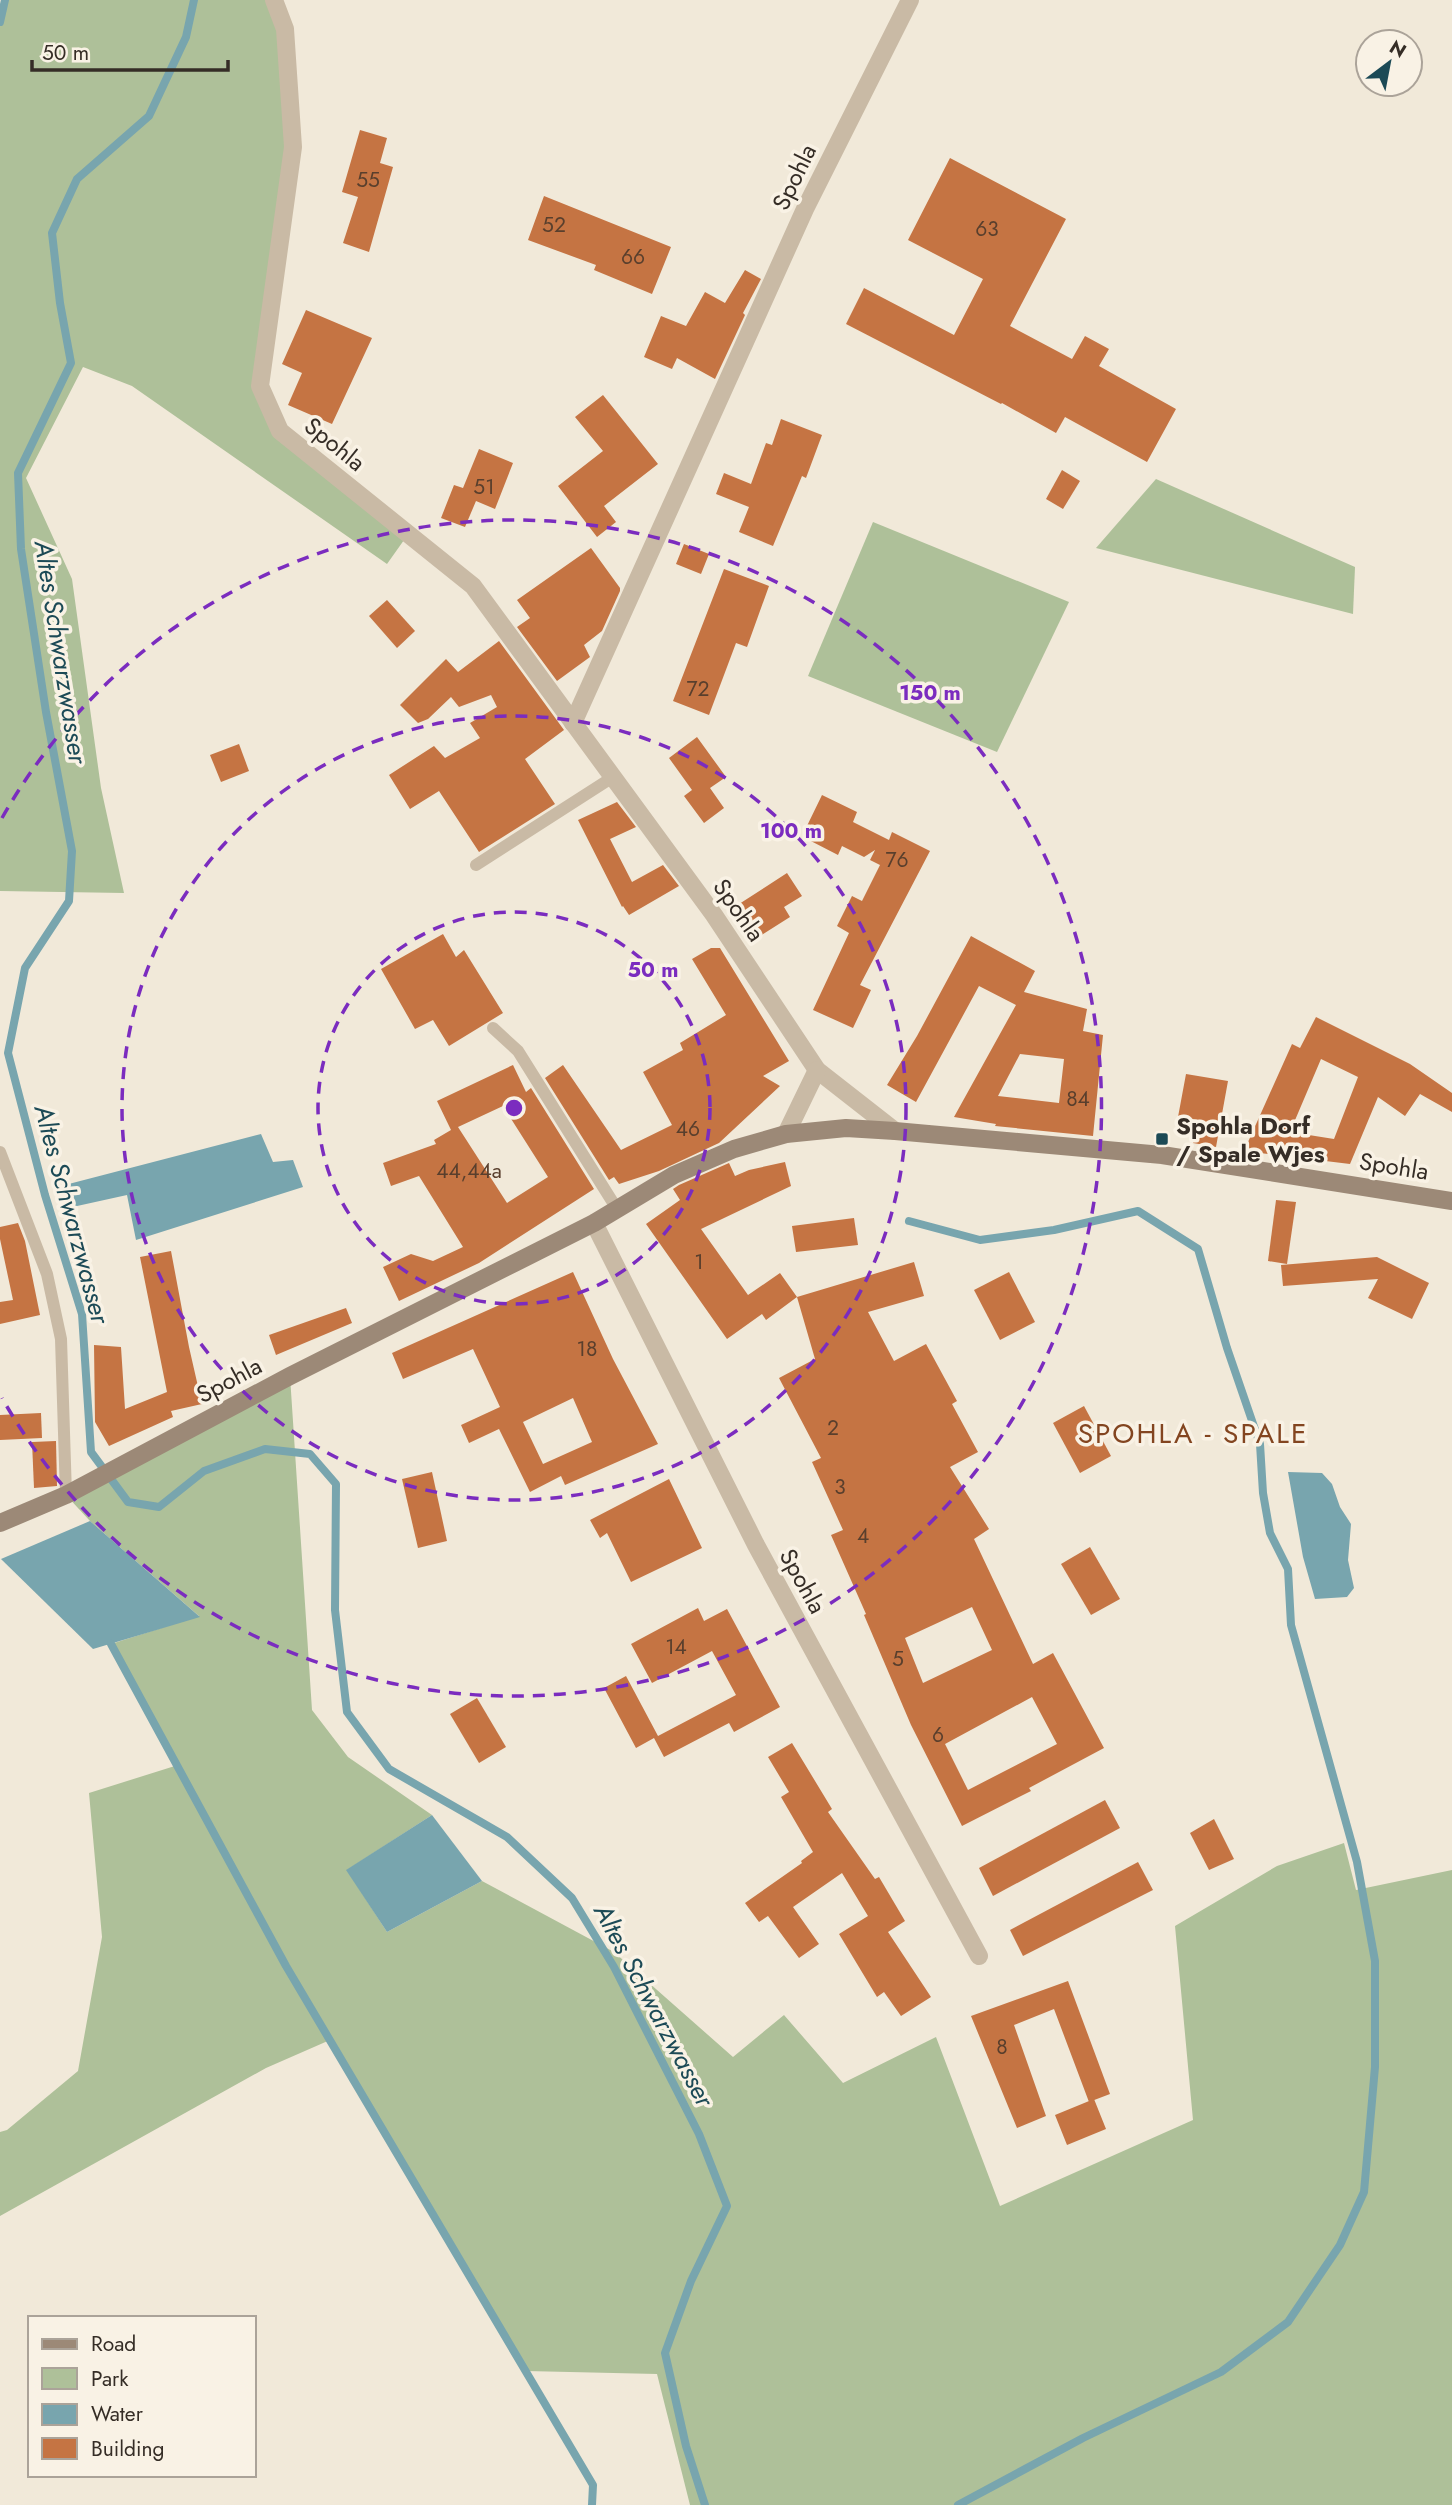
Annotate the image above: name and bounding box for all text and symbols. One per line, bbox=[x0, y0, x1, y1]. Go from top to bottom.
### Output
scale bar bbox=[32, 28, 228, 72]
north arrow bbox=[1354, 28, 1424, 98]
text: N bbox=[1384, 34, 1411, 64]
text: 50 m bbox=[42, 38, 89, 68]
street label: Spohla bbox=[763, 138, 825, 216]
house number: 55 bbox=[356, 165, 380, 195]
house number: 52 bbox=[542, 210, 566, 240]
house number: 63 bbox=[975, 214, 999, 244]
house number: 66 bbox=[621, 242, 645, 272]
street label: Spohla bbox=[297, 408, 373, 480]
house number: 51 bbox=[473, 472, 495, 502]
water label: Altes Schwarzwasser bbox=[24, 537, 98, 767]
house number: 72 bbox=[687, 674, 709, 704]
text: 150 m bbox=[899, 678, 961, 708]
text: 100 m bbox=[760, 816, 822, 846]
house number: 76 bbox=[885, 845, 909, 875]
street label: Spohla bbox=[705, 871, 773, 949]
text: 50 m bbox=[628, 955, 678, 985]
house number: 84 bbox=[1066, 1084, 1090, 1114]
centre of rings bbox=[502, 1096, 526, 1120]
water label: Altes Schwarzwasser bbox=[24, 1099, 120, 1329]
place label: Spohla Dorf / Spale Wjes bbox=[1176, 1108, 1325, 1171]
house number: 46 bbox=[676, 1114, 700, 1144]
marker: Spohla Dorf / Spale Wjes bbox=[1154, 1131, 1170, 1147]
street label: Spohla bbox=[1357, 1143, 1431, 1189]
house number: 44,44a bbox=[436, 1156, 502, 1186]
house number: 1 bbox=[694, 1247, 704, 1277]
house number: 18 bbox=[577, 1334, 597, 1364]
street label: Spohla bbox=[190, 1348, 268, 1412]
house number: 2 bbox=[827, 1413, 839, 1443]
district label: SPOHLA - SPALE bbox=[1078, 1413, 1308, 1454]
house number: 3 bbox=[834, 1472, 846, 1502]
house number: 4 bbox=[857, 1521, 869, 1551]
street label: Spohla bbox=[771, 1542, 835, 1620]
house number: 14 bbox=[665, 1632, 687, 1662]
house number: 5 bbox=[892, 1644, 904, 1674]
house number: 6 bbox=[932, 1720, 944, 1750]
water label: Altes Schwarzwasser bbox=[584, 1896, 724, 2114]
house number: 8 bbox=[996, 2032, 1008, 2062]
legend bbox=[28, 2316, 256, 2477]
text: Road bbox=[91, 2329, 136, 2359]
text: Park bbox=[91, 2364, 129, 2394]
text: Water bbox=[91, 2399, 144, 2429]
text: Building bbox=[91, 2434, 164, 2464]

